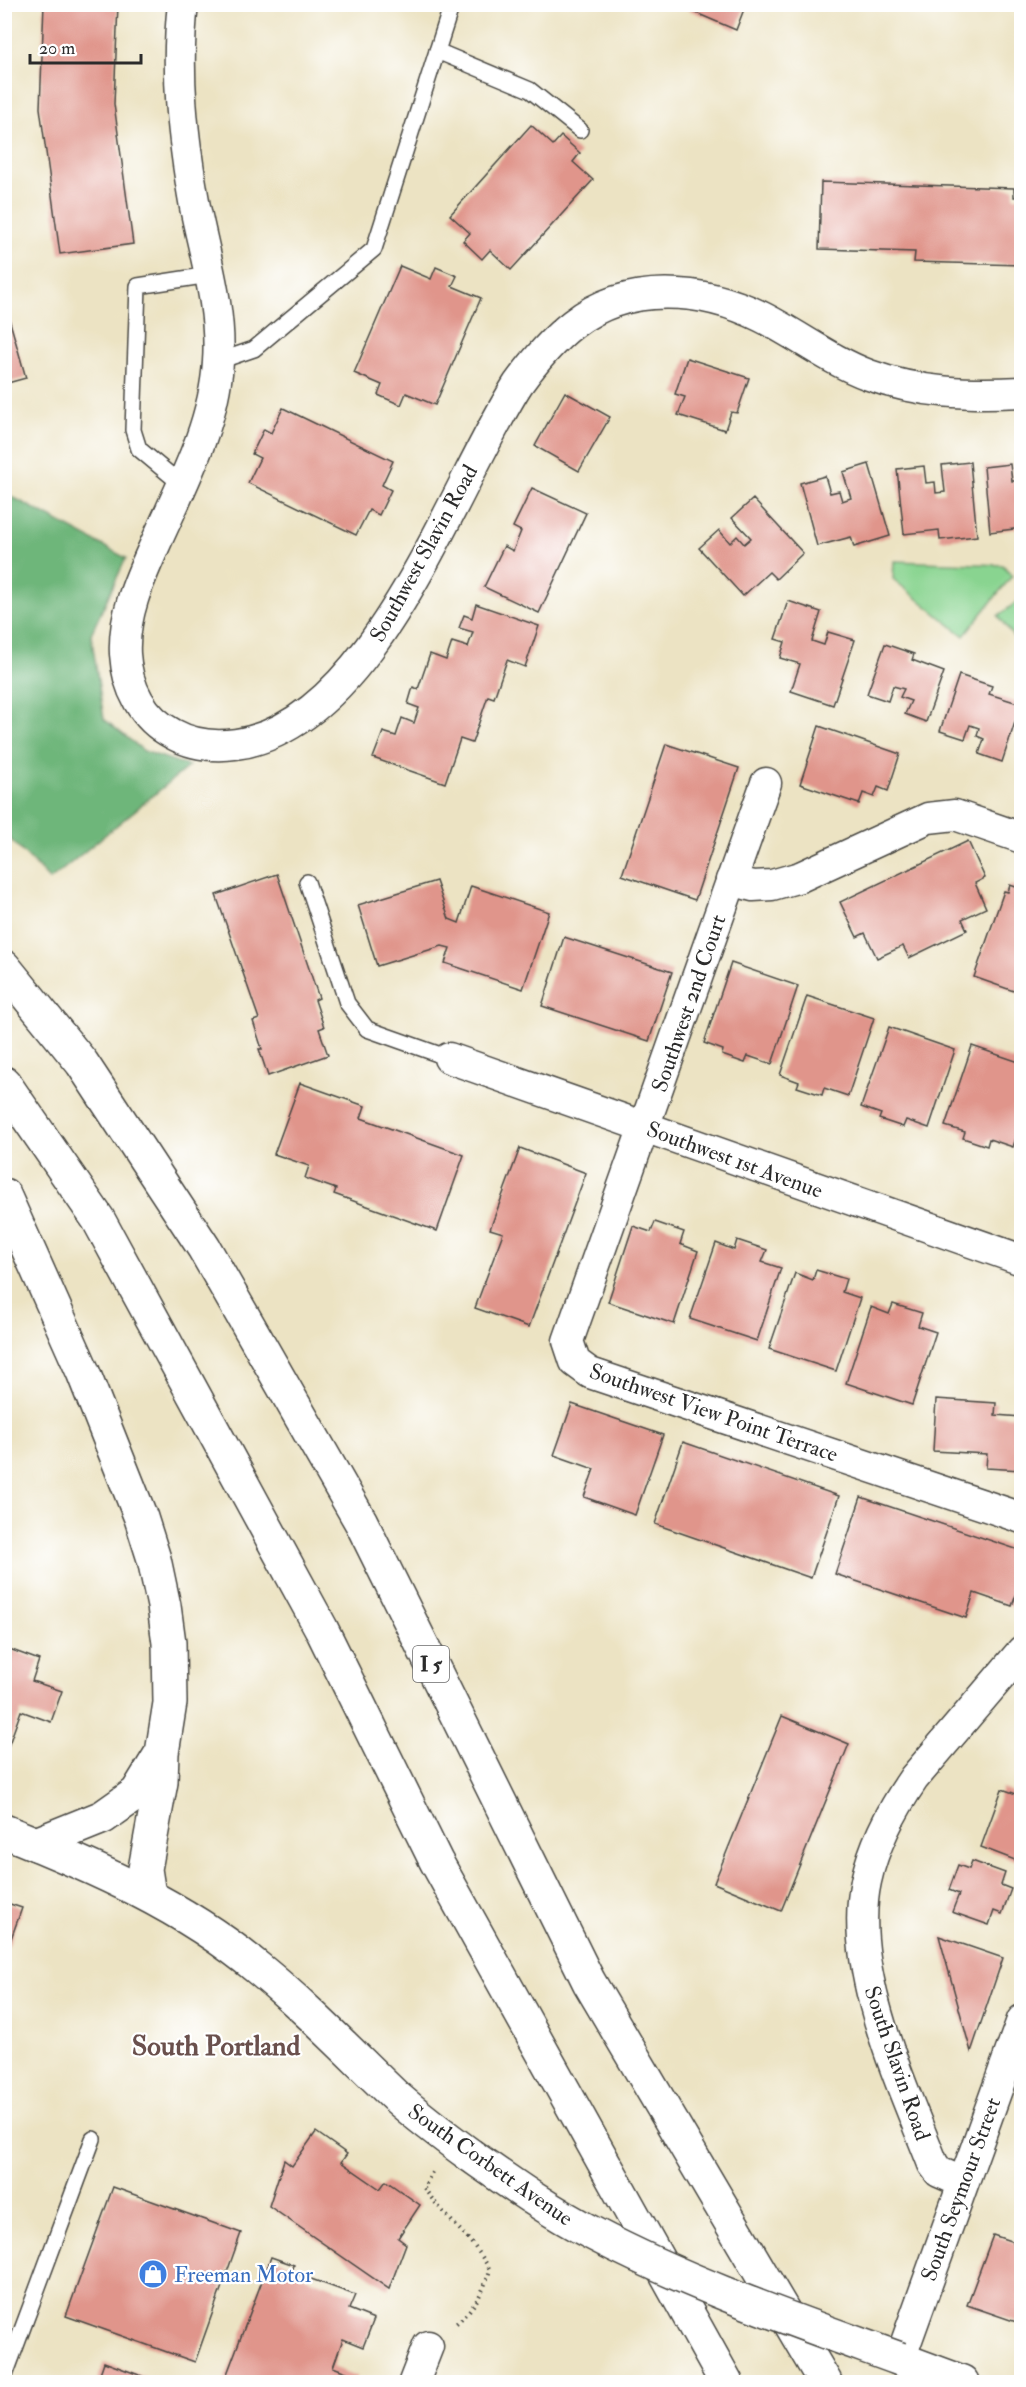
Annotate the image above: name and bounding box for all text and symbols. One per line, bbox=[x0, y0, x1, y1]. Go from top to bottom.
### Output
scale bar bbox=[30, 27, 141, 65]
text: 20 m bbox=[39, 37, 75, 60]
street label: Southwest Slavin Road bbox=[364, 460, 484, 647]
street label: Southwest 2nd Court bbox=[645, 911, 732, 1096]
street label: Southwest 1st Avenue bbox=[643, 1115, 827, 1205]
street label: Southwest View Point Terrace bbox=[586, 1357, 842, 1469]
road number: I 5 bbox=[413, 1646, 449, 1682]
street label: South Slavin Road bbox=[858, 1982, 937, 2144]
district label: South Portland bbox=[132, 2029, 300, 2064]
street label: South Seymour Street bbox=[915, 2094, 1007, 2285]
street label: South Corbett Avenue bbox=[403, 2097, 578, 2232]
shop icon: Freeman Motor bbox=[137, 2258, 169, 2290]
place label: Freeman Motor bbox=[174, 2261, 314, 2289]

